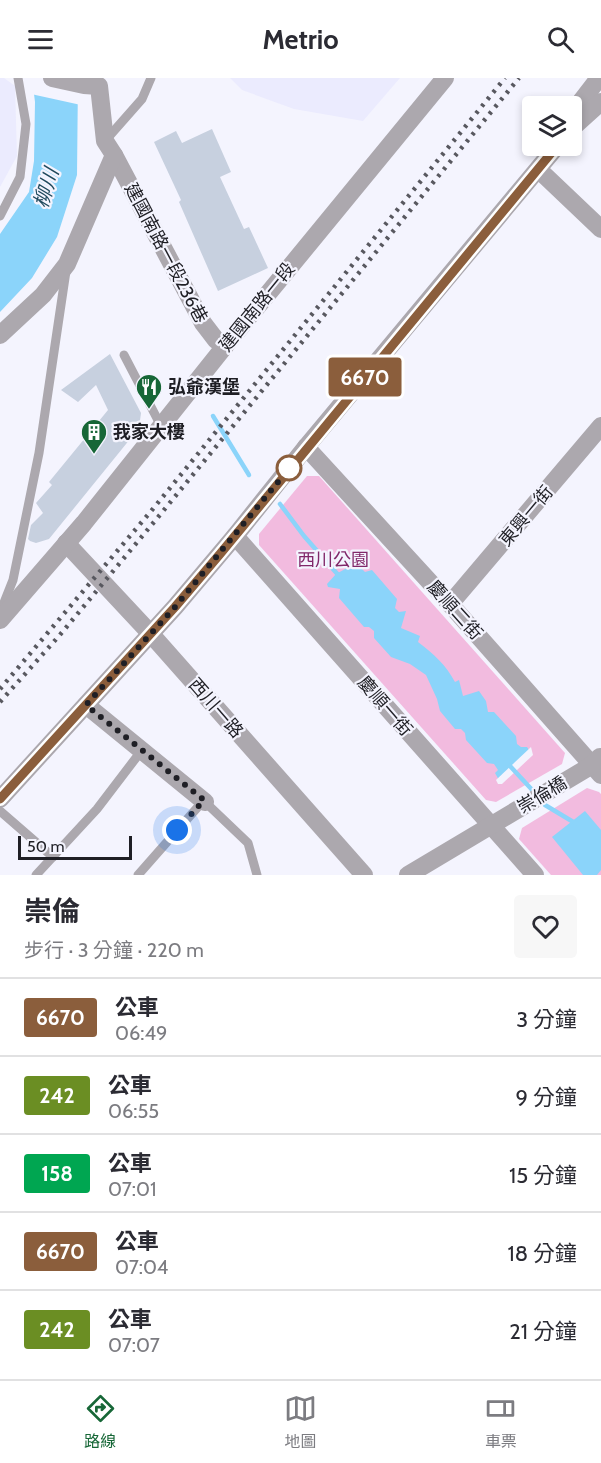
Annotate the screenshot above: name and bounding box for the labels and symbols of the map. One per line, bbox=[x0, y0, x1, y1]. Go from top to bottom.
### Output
water label: 柳川 bbox=[29, 163, 64, 211]
street label: 建國南路一段236巷 bbox=[120, 179, 212, 327]
street label: 建國南路一段 bbox=[214, 258, 300, 356]
line badge: 6670 bbox=[323, 358, 407, 396]
restaurant icon: 弘爺漢堡 bbox=[134, 372, 164, 410]
place label: 弘爺漢堡 bbox=[168, 376, 240, 398]
building icon: 我家大樓 bbox=[79, 417, 109, 455]
place label: 我家大樓 bbox=[113, 421, 185, 443]
unlabelled marker bbox=[276, 455, 302, 481]
street label: 東興一街 bbox=[494, 481, 558, 551]
park label: 西川公園 bbox=[297, 549, 369, 571]
street label: 慶順二街 bbox=[423, 576, 487, 644]
street label: 慶順一街 bbox=[353, 672, 417, 740]
street label: 西川一路 bbox=[184, 674, 248, 742]
street label: 崇倫橋 bbox=[513, 772, 571, 818]
your location bbox=[162, 815, 192, 845]
scale bar bbox=[18, 833, 132, 860]

